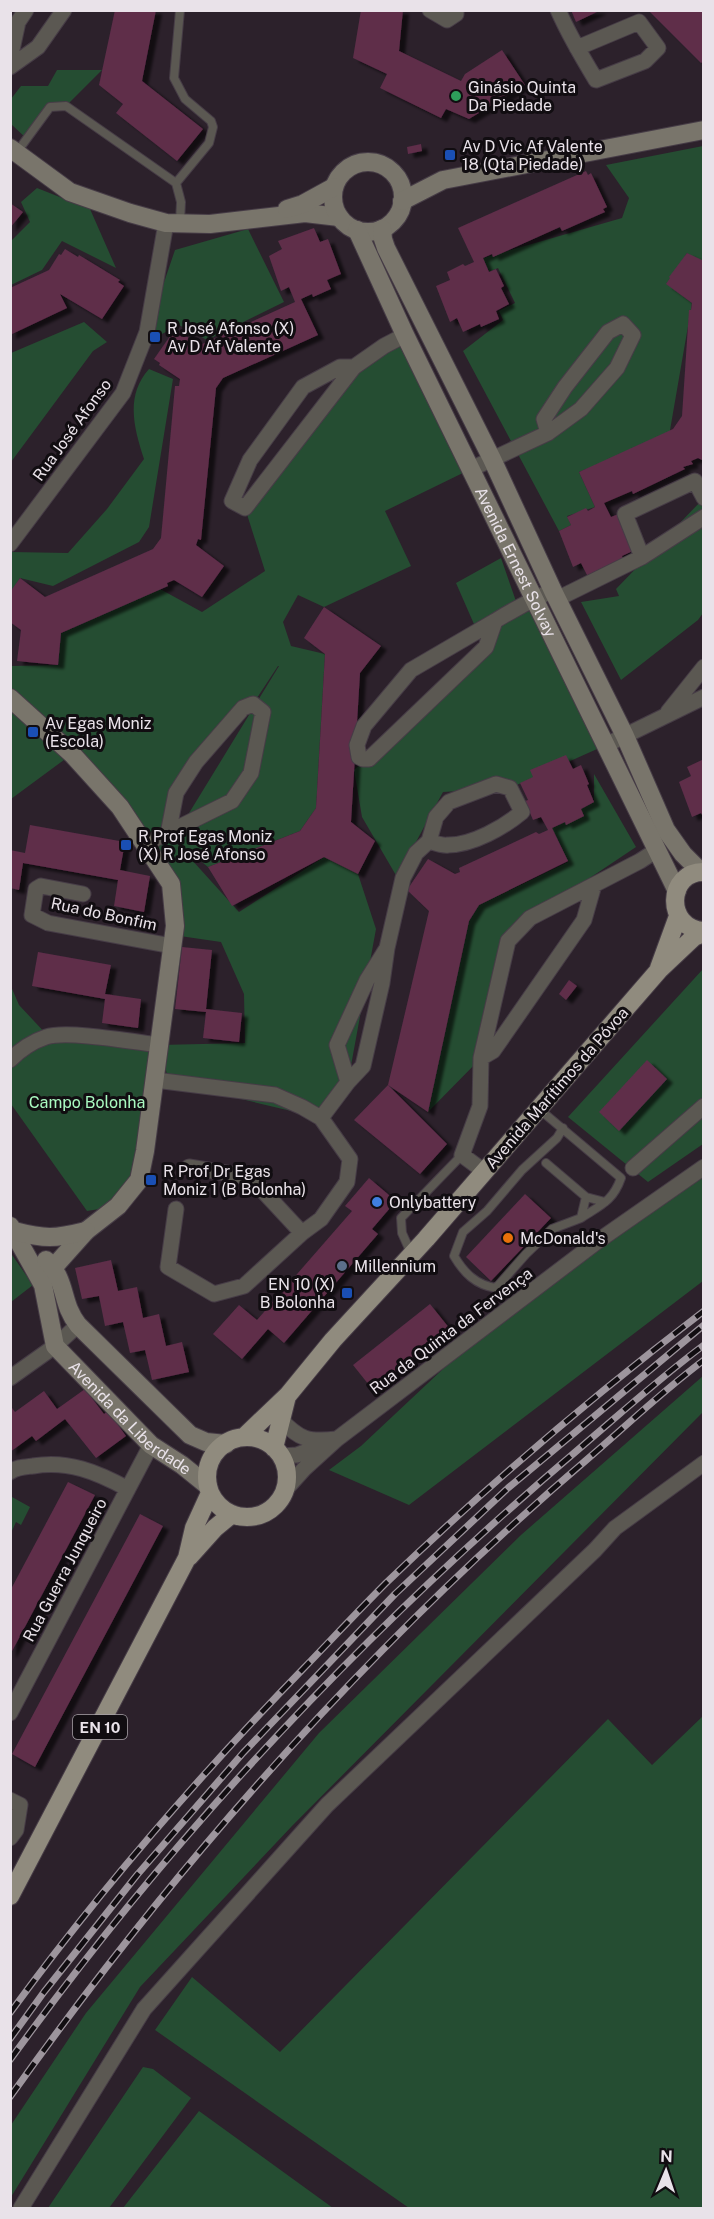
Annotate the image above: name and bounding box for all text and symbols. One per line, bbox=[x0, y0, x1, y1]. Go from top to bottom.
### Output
place label: Ginásio Quinta Da Piedade bbox=[468, 78, 576, 115]
marker: Ginásio Quinta Da Piedade bbox=[449, 89, 463, 103]
place label: Av D Vic Af Valente 18 (Qta Piedade) bbox=[462, 137, 603, 174]
marker: Av D Vic Af Valente 18 (Qta Piedade) bbox=[443, 148, 457, 162]
place label: R José Afonso (X) Av D Af Valente bbox=[167, 319, 295, 356]
marker: R José Afonso (X) Av D Af Valente bbox=[148, 330, 162, 344]
street label: Rua José Afonso bbox=[29, 375, 115, 485]
street label: Avenida Ernest Solvay bbox=[471, 484, 561, 640]
place label: Av Egas Moniz (Escola) bbox=[45, 714, 152, 751]
marker: Av Egas Moniz (Escola) bbox=[26, 725, 40, 739]
place label: R Prof Egas Moniz (X) R José Afonso bbox=[138, 827, 272, 864]
marker: R Prof Egas Moniz (X) R José Afonso bbox=[119, 838, 133, 852]
street label: Rua do Bonfim bbox=[49, 893, 159, 935]
street label: Avenida Marítimos da Póvoa bbox=[482, 1003, 632, 1173]
park label: Campo Bolonha bbox=[29, 1093, 145, 1112]
place label: R Prof Dr Egas Moniz 1 (B Bolonha) bbox=[163, 1162, 306, 1199]
marker: R Prof Dr Egas Moniz 1 (B Bolonha) bbox=[144, 1173, 158, 1187]
place label: Onlybattery bbox=[389, 1193, 477, 1212]
marker: Onlybattery bbox=[370, 1195, 384, 1209]
place label: McDonald's bbox=[520, 1229, 606, 1248]
marker: McDonald's bbox=[501, 1231, 515, 1245]
place label: Millennium bbox=[354, 1257, 436, 1276]
marker: Millennium bbox=[335, 1259, 349, 1273]
street label: Rua da Quinta da Fervença bbox=[366, 1264, 536, 1398]
place label: EN 10 (X) B Bolonha bbox=[260, 1275, 335, 1312]
marker: EN 10 (X) B Bolonha bbox=[340, 1286, 354, 1300]
street label: Avenida da Liberdade bbox=[65, 1357, 195, 1478]
street label: Rua Guerra Junqueiro bbox=[19, 1495, 111, 1645]
road number: EN 10 bbox=[73, 1715, 127, 1739]
north arrow bbox=[636, 2141, 696, 2201]
text: N bbox=[660, 2147, 673, 2166]

